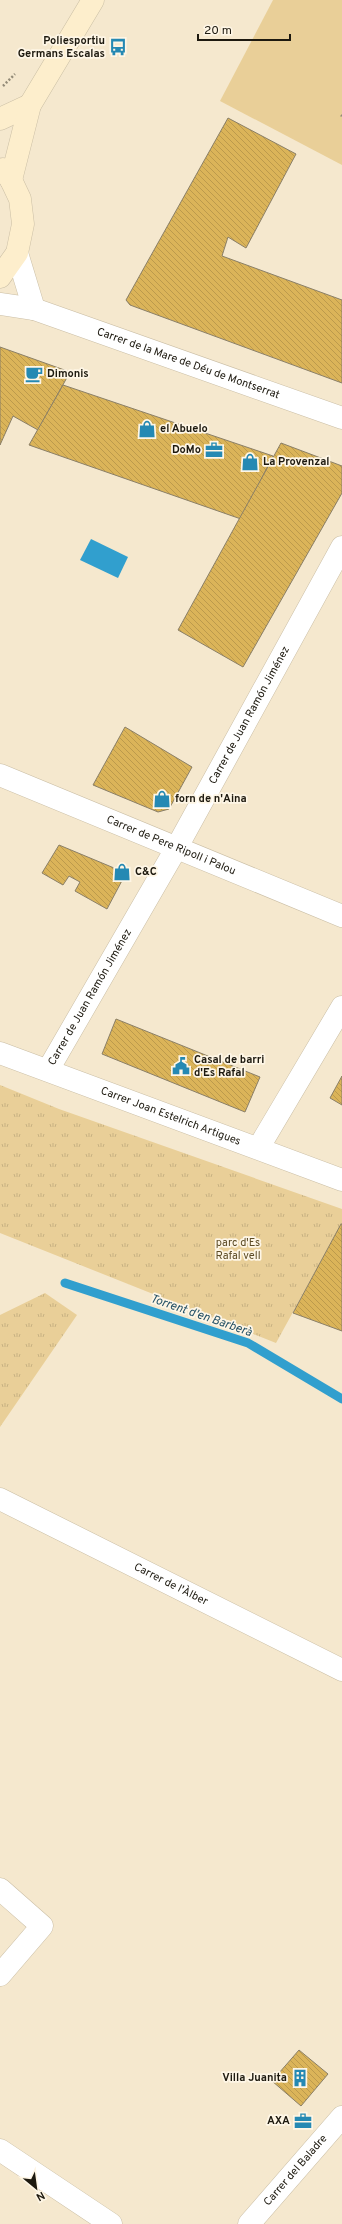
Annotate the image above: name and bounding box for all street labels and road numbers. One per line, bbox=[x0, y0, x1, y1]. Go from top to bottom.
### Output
street label: Carrer de la Mare de Déu de Montserrat bbox=[95, 325, 282, 402]
street label: Carrer de Juan Ramón Jiménez bbox=[206, 644, 293, 787]
street label: Carrer de Pere Ripoll i Palou bbox=[104, 813, 238, 878]
street label: Carrer de Juan Ramón Jiménez bbox=[45, 926, 135, 1068]
street label: Carrer Joan Estelrich Artigues bbox=[99, 1084, 243, 1149]
street label: Carrer de l'Àlber bbox=[131, 1560, 211, 1609]
street label: Carrer del Baladre bbox=[261, 2132, 330, 2209]

